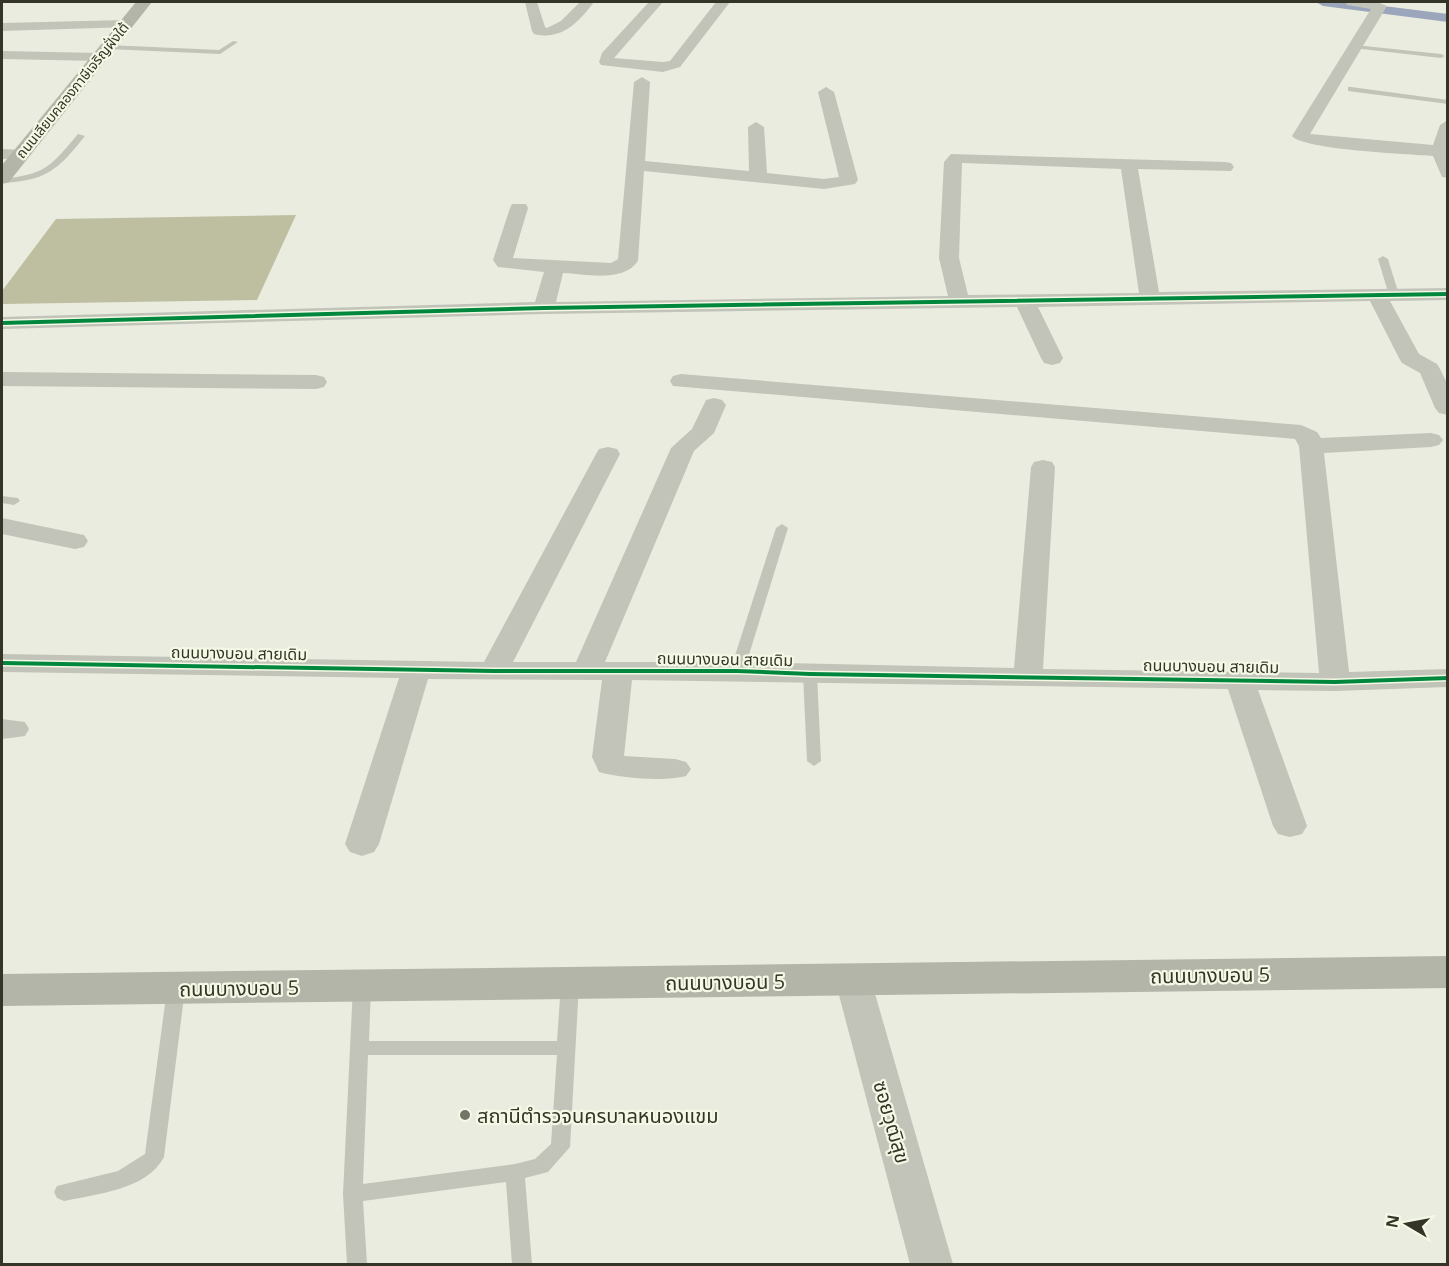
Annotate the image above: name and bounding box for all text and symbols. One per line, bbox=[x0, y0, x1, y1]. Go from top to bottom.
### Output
street label: ถนนเลียบคลองภาษีเจริญฝั่งใต้ bbox=[11, 18, 133, 162]
street label: ถนนบางบอน สายเดิม bbox=[171, 641, 307, 665]
street label: ถนนบางบอน สายเดิม bbox=[657, 647, 793, 671]
street label: ถนนบางบอน สายเดิม bbox=[1143, 654, 1279, 678]
street label: ถนนบางบอน 5 bbox=[1150, 960, 1270, 990]
street label: ถนนบางบอน 5 bbox=[665, 967, 785, 997]
street label: ถนนบางบอน 5 bbox=[179, 973, 299, 1003]
street label: ซอยวุฒิสุข bbox=[867, 1078, 917, 1166]
place label: สถานีตำรวจนครบาลหนองแขม bbox=[477, 1102, 718, 1129]
marker: สถานีตำรวจนครบาลหนองแขม bbox=[458, 1108, 472, 1122]
north arrow bbox=[1377, 1194, 1437, 1254]
text: N bbox=[1380, 1213, 1404, 1230]

